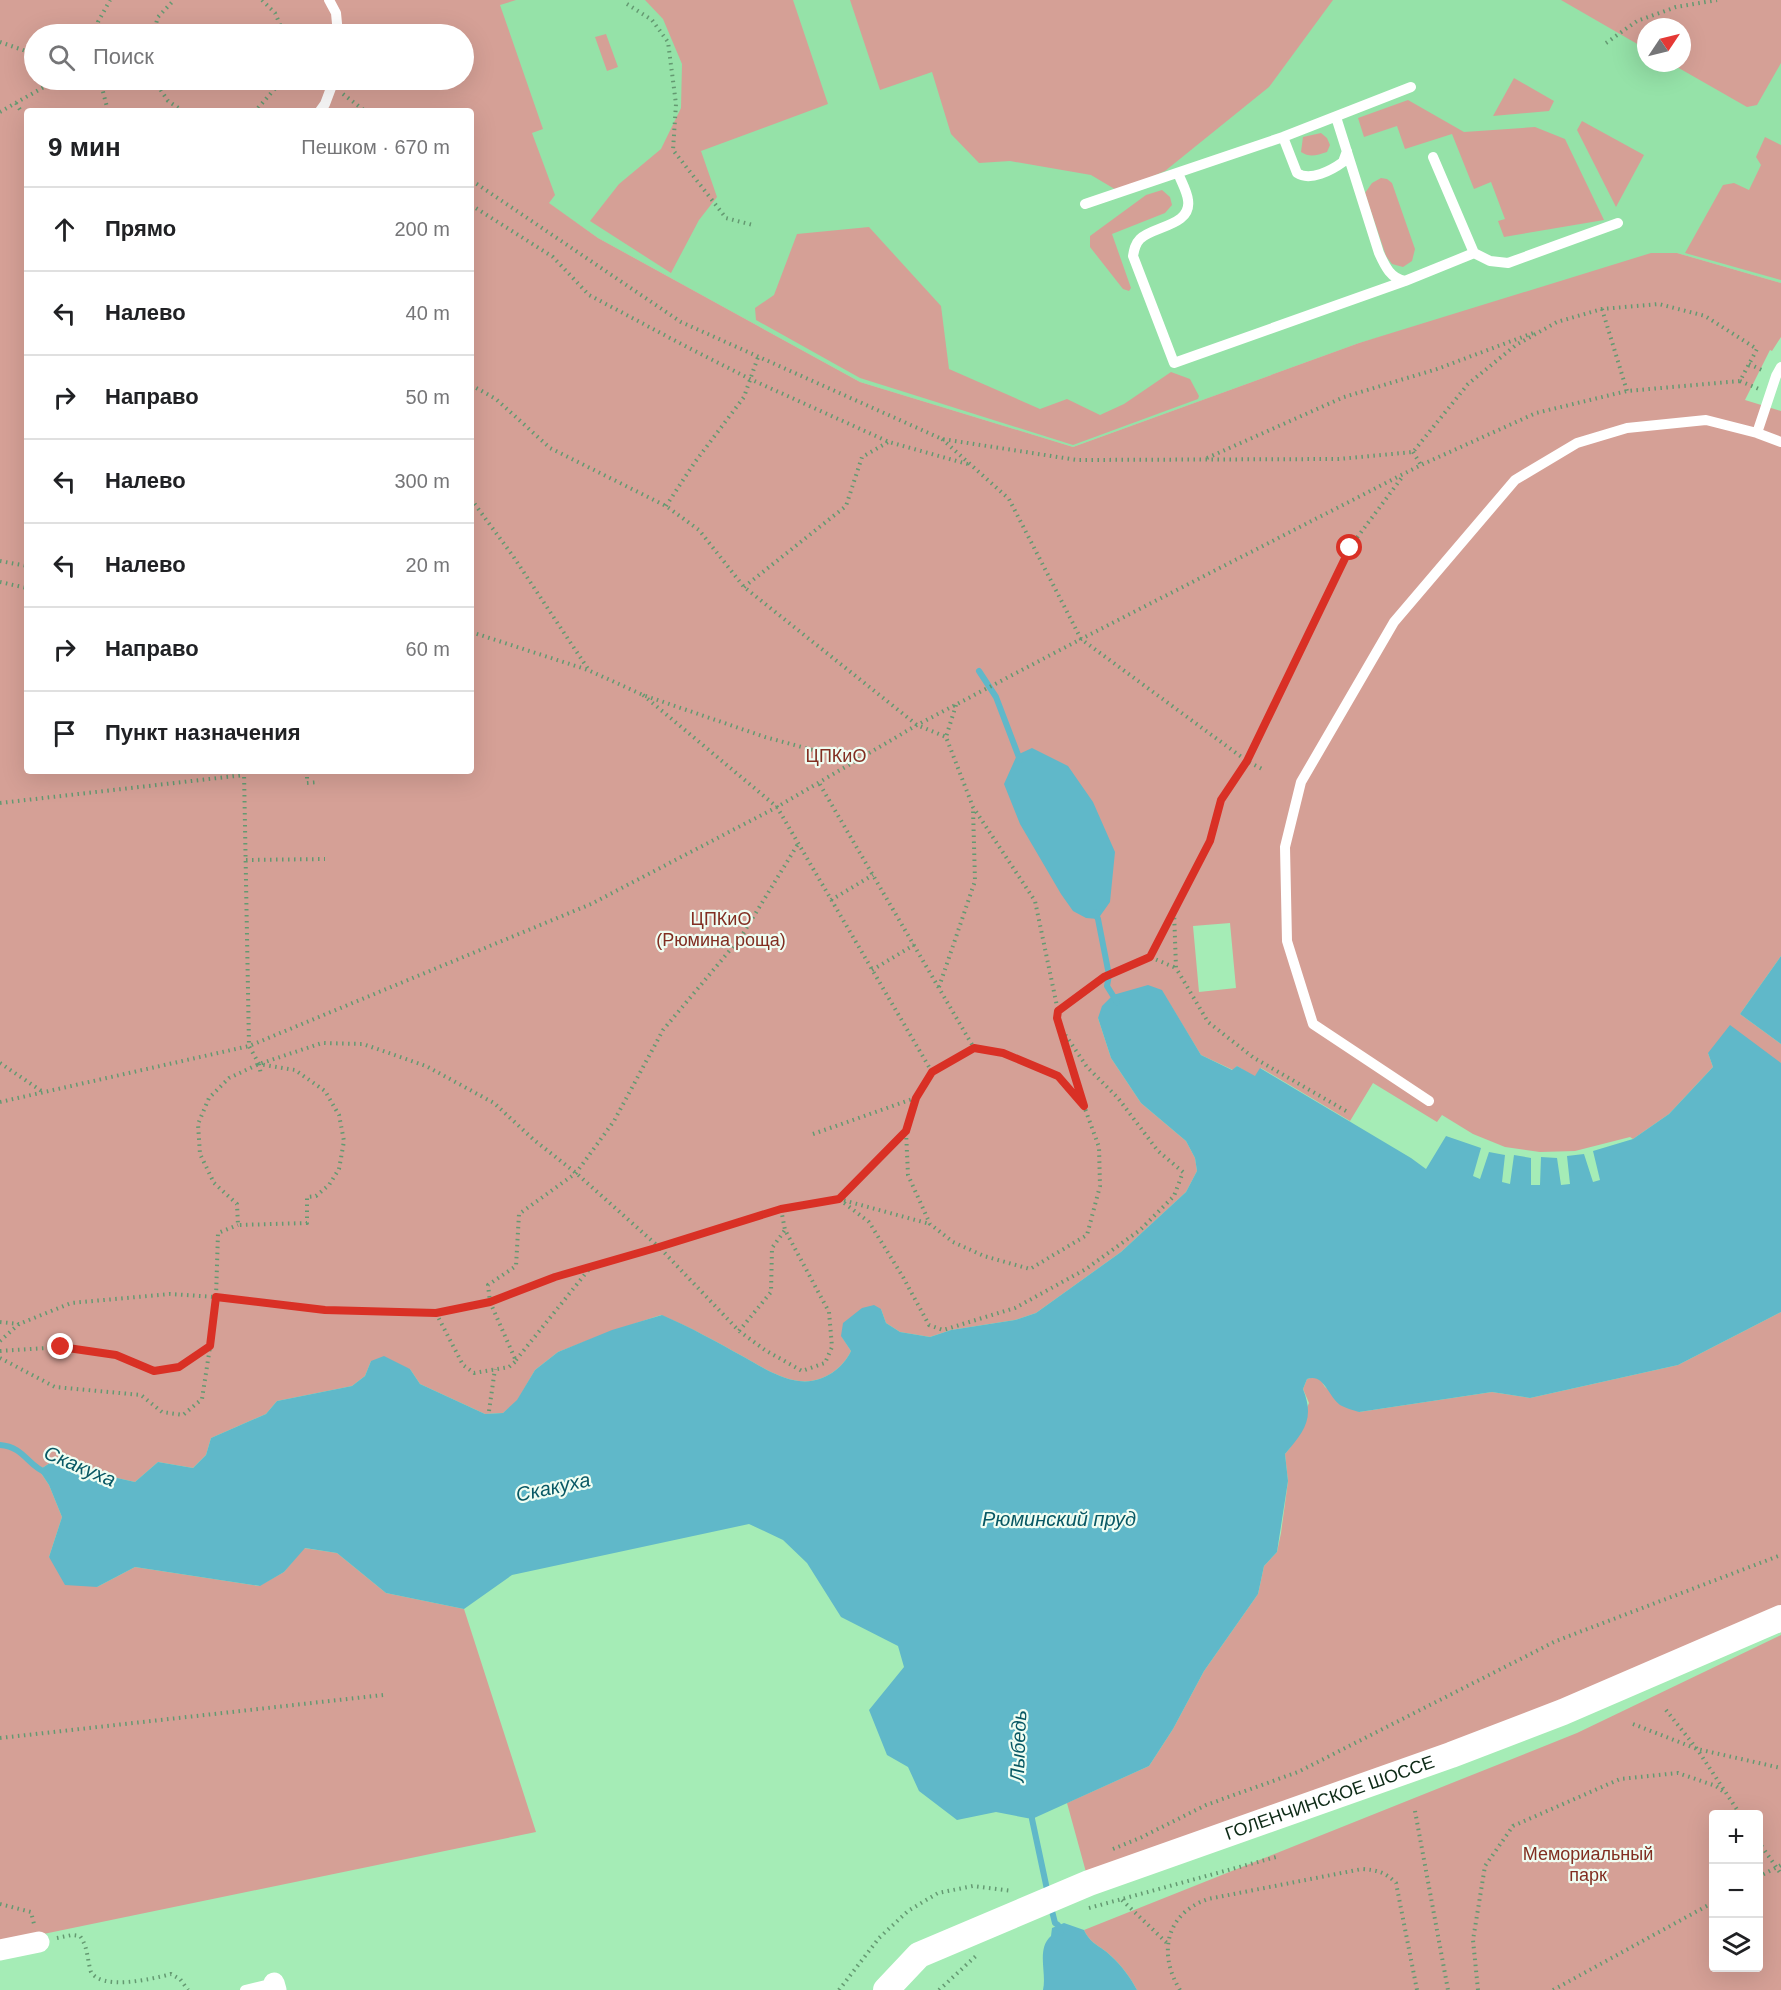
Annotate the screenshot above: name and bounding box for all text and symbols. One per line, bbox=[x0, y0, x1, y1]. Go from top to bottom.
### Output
north arrow bbox=[1637, 18, 1691, 72]
search box bbox=[24, 24, 474, 90]
icon: search bbox=[45, 41, 78, 74]
text: Поиск bbox=[93, 44, 154, 69]
text: 9 мин bbox=[48, 132, 121, 162]
text: Пешком · 670 m bbox=[301, 136, 450, 158]
icon: ahead bbox=[48, 213, 81, 246]
text: Прямо bbox=[105, 216, 176, 241]
text: 200 m bbox=[394, 218, 450, 240]
icon: left bbox=[48, 297, 81, 330]
text: Налево bbox=[105, 300, 186, 325]
text: 40 m bbox=[406, 302, 450, 324]
icon: right bbox=[48, 381, 81, 414]
text: Направо bbox=[105, 384, 199, 409]
text: 50 m bbox=[406, 386, 450, 408]
icon: left bbox=[48, 465, 81, 498]
text: Налево bbox=[105, 468, 186, 493]
text: 300 m bbox=[394, 470, 450, 492]
route start bbox=[1336, 534, 1362, 560]
icon: left bbox=[48, 549, 81, 582]
text: Налево bbox=[105, 552, 186, 577]
text: 20 m bbox=[406, 554, 450, 576]
icon: right bbox=[48, 633, 81, 666]
text: Направо bbox=[105, 636, 199, 661]
text: 60 m bbox=[406, 638, 450, 660]
icon: arrive bbox=[48, 717, 81, 750]
text: Пункт назначения bbox=[105, 720, 301, 745]
park label: ЦПКиО bbox=[806, 746, 866, 766]
park label: ЦПКиО (Рюмина роща) bbox=[656, 909, 786, 950]
route end bbox=[47, 1333, 73, 1359]
water label: Скакуха bbox=[41, 1441, 119, 1491]
water label: Скакуха bbox=[514, 1468, 592, 1506]
water label: Рюминский пруд bbox=[982, 1508, 1136, 1530]
water label: Лыбедь bbox=[1006, 1710, 1030, 1784]
street label: ГОЛЕНЧИНСКОЕ ШОССЕ bbox=[1223, 1752, 1437, 1844]
map controls bbox=[1709, 1810, 1763, 1972]
button: + bbox=[1709, 1810, 1763, 1864]
park label: Мемориальный парк bbox=[1523, 1844, 1653, 1885]
button: − bbox=[1709, 1864, 1763, 1918]
button: layers bbox=[1709, 1918, 1763, 1972]

